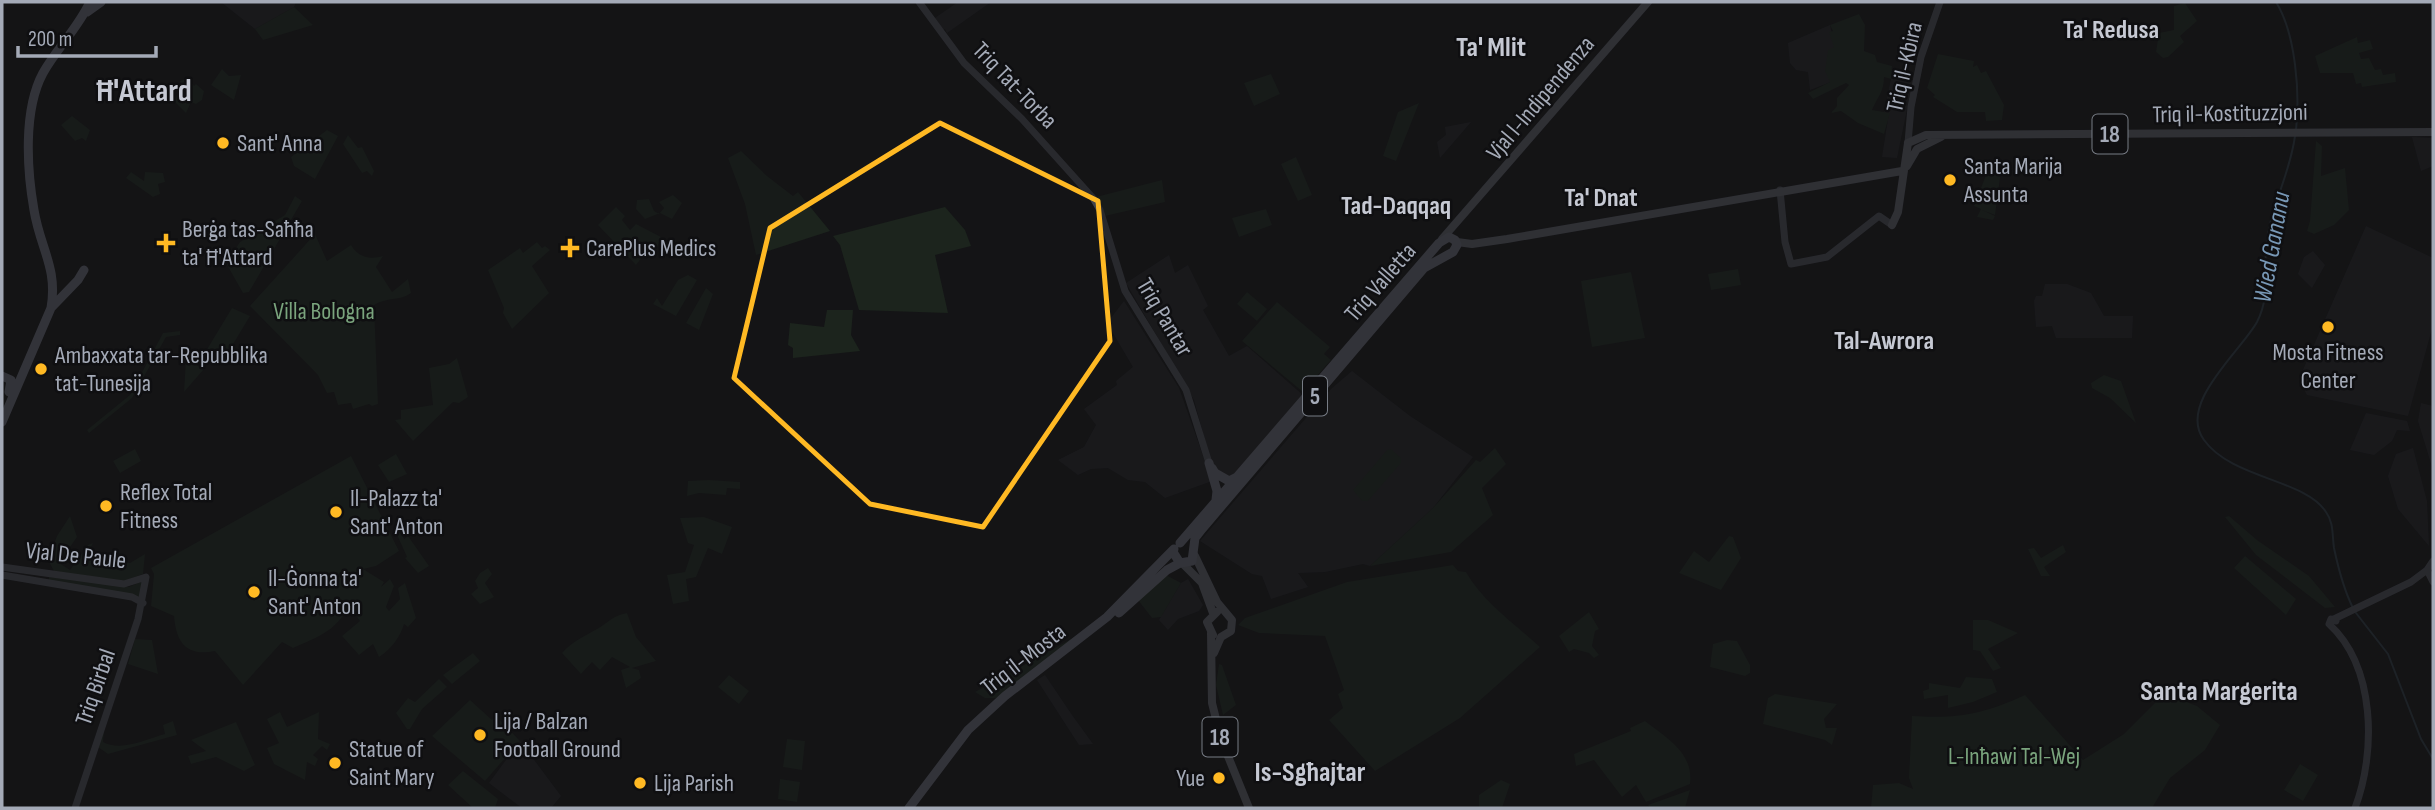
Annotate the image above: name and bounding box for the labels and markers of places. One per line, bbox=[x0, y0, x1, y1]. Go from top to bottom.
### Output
place label: Sant' Anna bbox=[237, 129, 322, 158]
marker: Sant' Anna bbox=[215, 135, 231, 151]
place label: Santa Marija Assunta bbox=[1963, 152, 2063, 209]
marker: Santa Marija Assunta bbox=[1942, 172, 1958, 188]
place label: Berġa tas-Saħħa ta' Ħ'Attard bbox=[182, 215, 314, 272]
marker: Berġa tas-Saħħa ta' Ħ'Attard bbox=[156, 233, 176, 253]
place label: CarePlus Medics bbox=[586, 234, 716, 263]
marker: CarePlus Medics bbox=[560, 238, 580, 258]
marker: Mosta Fitness Center bbox=[2320, 319, 2336, 335]
place label: Mosta Fitness Center bbox=[2272, 338, 2384, 395]
place label: Ambaxxata tar-Repubblika tat-Tunesija bbox=[54, 341, 268, 398]
marker: Ambaxxata tar-Repubblika tat-Tunesija bbox=[33, 361, 49, 377]
place label: Reflex Total Fitness bbox=[120, 478, 212, 535]
place label: Il-Palazz ta' Sant' Anton bbox=[350, 484, 443, 541]
marker: Reflex Total Fitness bbox=[98, 498, 114, 514]
marker: Il-Palazz ta' Sant' Anton bbox=[328, 504, 344, 520]
place label: Il-Ġonna ta' Sant' Anton bbox=[268, 564, 362, 621]
marker: Il-Ġonna ta' Sant' Anton bbox=[246, 584, 262, 600]
place label: Lija / Balzan Football Ground bbox=[494, 707, 621, 764]
marker: Lija / Balzan Football Ground bbox=[472, 727, 488, 743]
place label: Statue of Saint Mary bbox=[349, 735, 434, 792]
marker: Statue of Saint Mary bbox=[327, 755, 343, 771]
place label: Yue bbox=[1176, 764, 1205, 793]
place label: Lija Parish bbox=[654, 769, 734, 798]
marker: Yue bbox=[1211, 770, 1227, 786]
marker: Lija Parish bbox=[632, 775, 648, 791]

